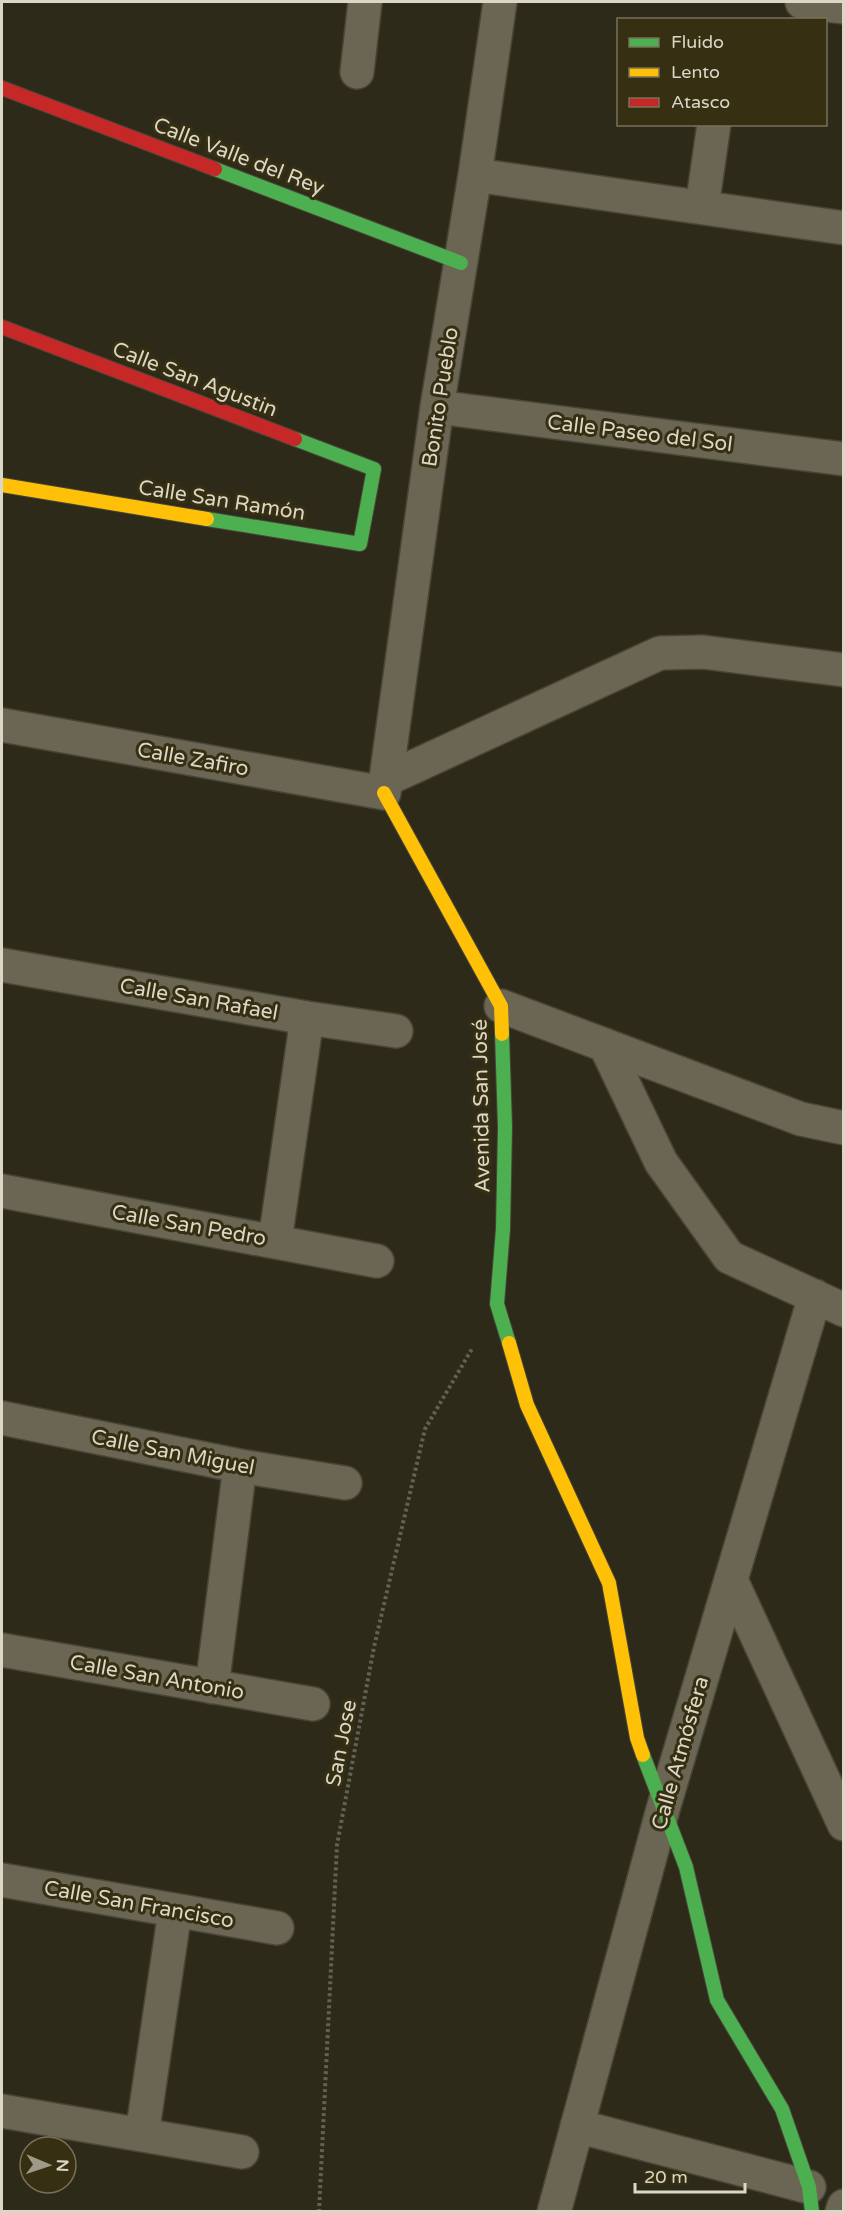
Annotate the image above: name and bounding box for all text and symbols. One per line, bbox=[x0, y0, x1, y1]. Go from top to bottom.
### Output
legend bbox=[617, 18, 827, 126]
text: Fluido bbox=[671, 31, 724, 53]
text: Lento bbox=[671, 61, 720, 83]
text: Atasco bbox=[671, 91, 730, 113]
street label: Calle Valle del Rey bbox=[150, 112, 328, 201]
street label: Bonito Pueblo bbox=[417, 325, 464, 469]
street label: Calle San Agustin bbox=[109, 336, 281, 422]
street label: Calle Paseo del Sol bbox=[546, 410, 734, 457]
street label: Calle San Ramón bbox=[137, 475, 307, 526]
street label: Calle Zafiro bbox=[135, 737, 251, 782]
street label: Calle San Rafael bbox=[118, 973, 280, 1026]
street label: Avenida San José bbox=[467, 1019, 496, 1193]
street label: Calle San Pedro bbox=[110, 1200, 268, 1251]
street label: Calle San Miguel bbox=[89, 1424, 257, 1481]
street label: Calle San Antonio bbox=[68, 1650, 246, 1705]
street label: Calle Atmósfera bbox=[647, 1673, 714, 1833]
street label: San Jose bbox=[321, 1698, 362, 1788]
street label: Calle San Francisco bbox=[42, 1875, 236, 1934]
north arrow bbox=[18, 2135, 78, 2195]
scale bar bbox=[635, 2156, 744, 2194]
text: N bbox=[52, 2159, 72, 2172]
text: 20 m bbox=[644, 2166, 688, 2188]

